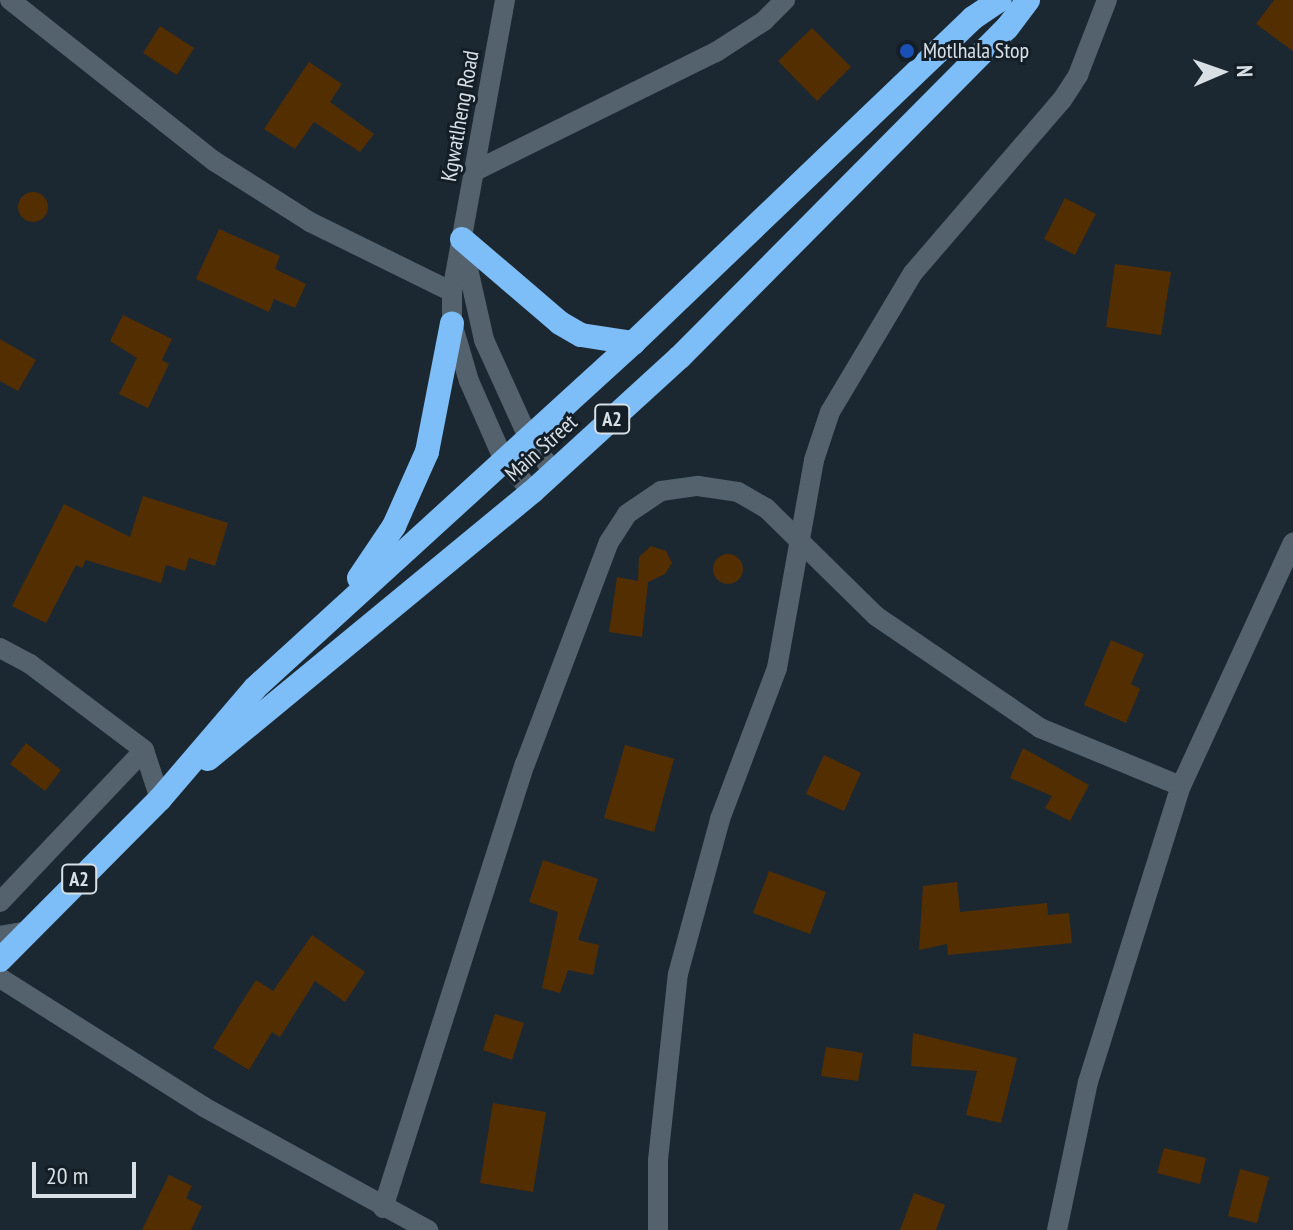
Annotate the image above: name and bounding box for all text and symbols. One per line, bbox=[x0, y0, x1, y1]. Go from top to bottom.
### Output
north arrow bbox=[1181, 32, 1261, 112]
place label: Motlhala Stop bbox=[923, 38, 1029, 64]
marker: Motlhala Stop bbox=[898, 42, 916, 60]
street label: Kgwatlheng Road bbox=[435, 48, 485, 184]
text: N bbox=[1231, 65, 1259, 78]
road number: A2 bbox=[594, 403, 630, 435]
street label: Main Street bbox=[500, 409, 582, 487]
road number: A2 bbox=[61, 863, 97, 895]
scale bar bbox=[36, 1146, 140, 1196]
text: 20 m bbox=[46, 1160, 88, 1191]

